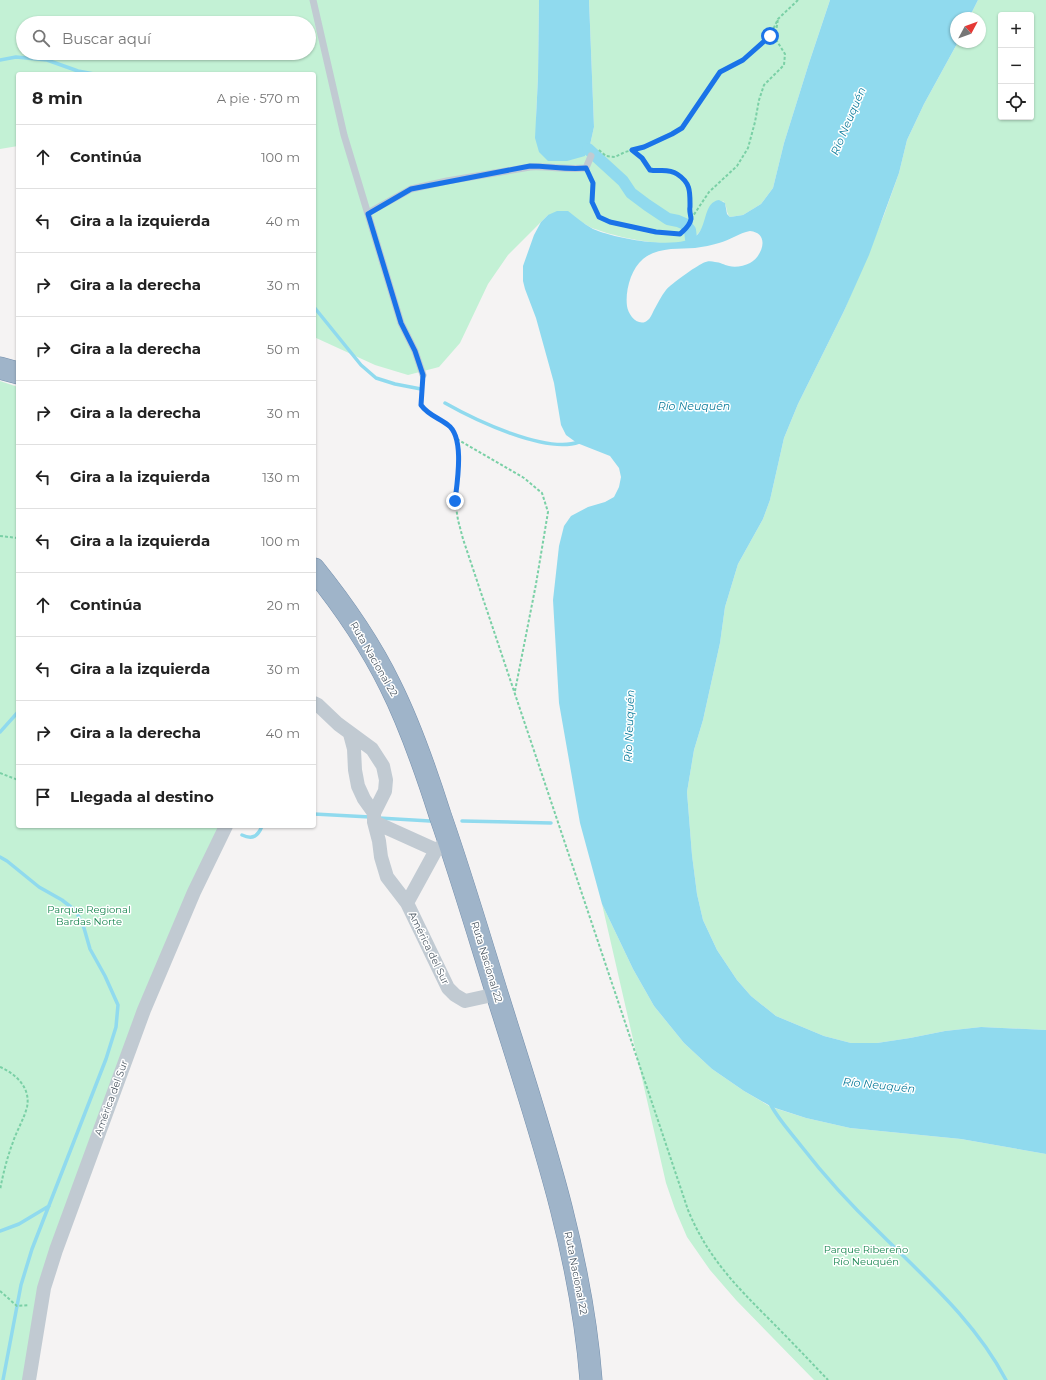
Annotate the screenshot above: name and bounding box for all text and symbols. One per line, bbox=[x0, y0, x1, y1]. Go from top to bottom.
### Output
north arrow bbox=[950, 12, 986, 48]
map controls bbox=[998, 12, 1034, 120]
button: + bbox=[998, 12, 1034, 48]
search box bbox=[16, 16, 316, 60]
icon: search bbox=[30, 27, 52, 49]
route start bbox=[761, 27, 779, 45]
text: Buscar aquí bbox=[62, 29, 151, 48]
button: − bbox=[998, 48, 1034, 84]
button: locate bbox=[998, 84, 1034, 120]
water label: Río Neuquén bbox=[827, 85, 869, 157]
text: 8 min bbox=[32, 88, 83, 108]
text: A pie · 570 m bbox=[217, 90, 300, 106]
icon: ahead bbox=[32, 146, 54, 168]
text: Continúa bbox=[70, 147, 142, 166]
text: 100 m bbox=[261, 149, 300, 165]
icon: left bbox=[32, 210, 54, 232]
text: Gira a la izquierda bbox=[70, 211, 210, 230]
text: 40 m bbox=[266, 213, 300, 229]
icon: right bbox=[32, 274, 54, 296]
text: Gira a la derecha bbox=[70, 275, 201, 294]
text: 30 m bbox=[267, 277, 300, 293]
icon: right bbox=[32, 338, 54, 360]
text: Gira a la derecha bbox=[70, 339, 201, 358]
text: 50 m bbox=[267, 341, 300, 357]
water label: Río Neuquén bbox=[658, 399, 730, 413]
icon: right bbox=[32, 402, 54, 424]
text: Gira a la derecha bbox=[70, 403, 201, 422]
text: 30 m bbox=[267, 405, 300, 421]
icon: left bbox=[32, 466, 54, 488]
text: Gira a la izquierda bbox=[70, 467, 210, 486]
text: 130 m bbox=[262, 469, 300, 485]
route end bbox=[446, 492, 464, 510]
icon: left bbox=[32, 530, 54, 552]
text: Gira a la izquierda bbox=[70, 531, 210, 550]
text: 100 m bbox=[261, 533, 300, 549]
icon: ahead bbox=[32, 594, 54, 616]
text: Continúa bbox=[70, 595, 142, 614]
text: 20 m bbox=[267, 597, 300, 613]
street label: Ruta Nacional 22 bbox=[347, 619, 401, 699]
icon: left bbox=[32, 658, 54, 680]
text: Gira a la izquierda bbox=[70, 659, 210, 678]
text: 30 m bbox=[267, 661, 300, 677]
water label: Río Neuquén bbox=[621, 689, 637, 763]
icon: right bbox=[32, 722, 54, 744]
text: Gira a la derecha bbox=[70, 723, 201, 742]
text: 40 m bbox=[266, 725, 300, 741]
icon: arrive bbox=[32, 786, 54, 808]
text: Llegada al destino bbox=[70, 787, 214, 806]
park label: Parque Regional Bardas Norte bbox=[47, 903, 131, 928]
street label: América del Sur bbox=[406, 909, 452, 987]
street label: Ruta Nacional 22 bbox=[468, 920, 506, 1004]
street label: América del Sur bbox=[91, 1058, 131, 1138]
water label: Río Neuquén bbox=[842, 1074, 916, 1096]
street label: Ruta Nacional 22 bbox=[562, 1230, 590, 1316]
park label: Parque Ribereño Río Neuquén bbox=[824, 1243, 908, 1268]

